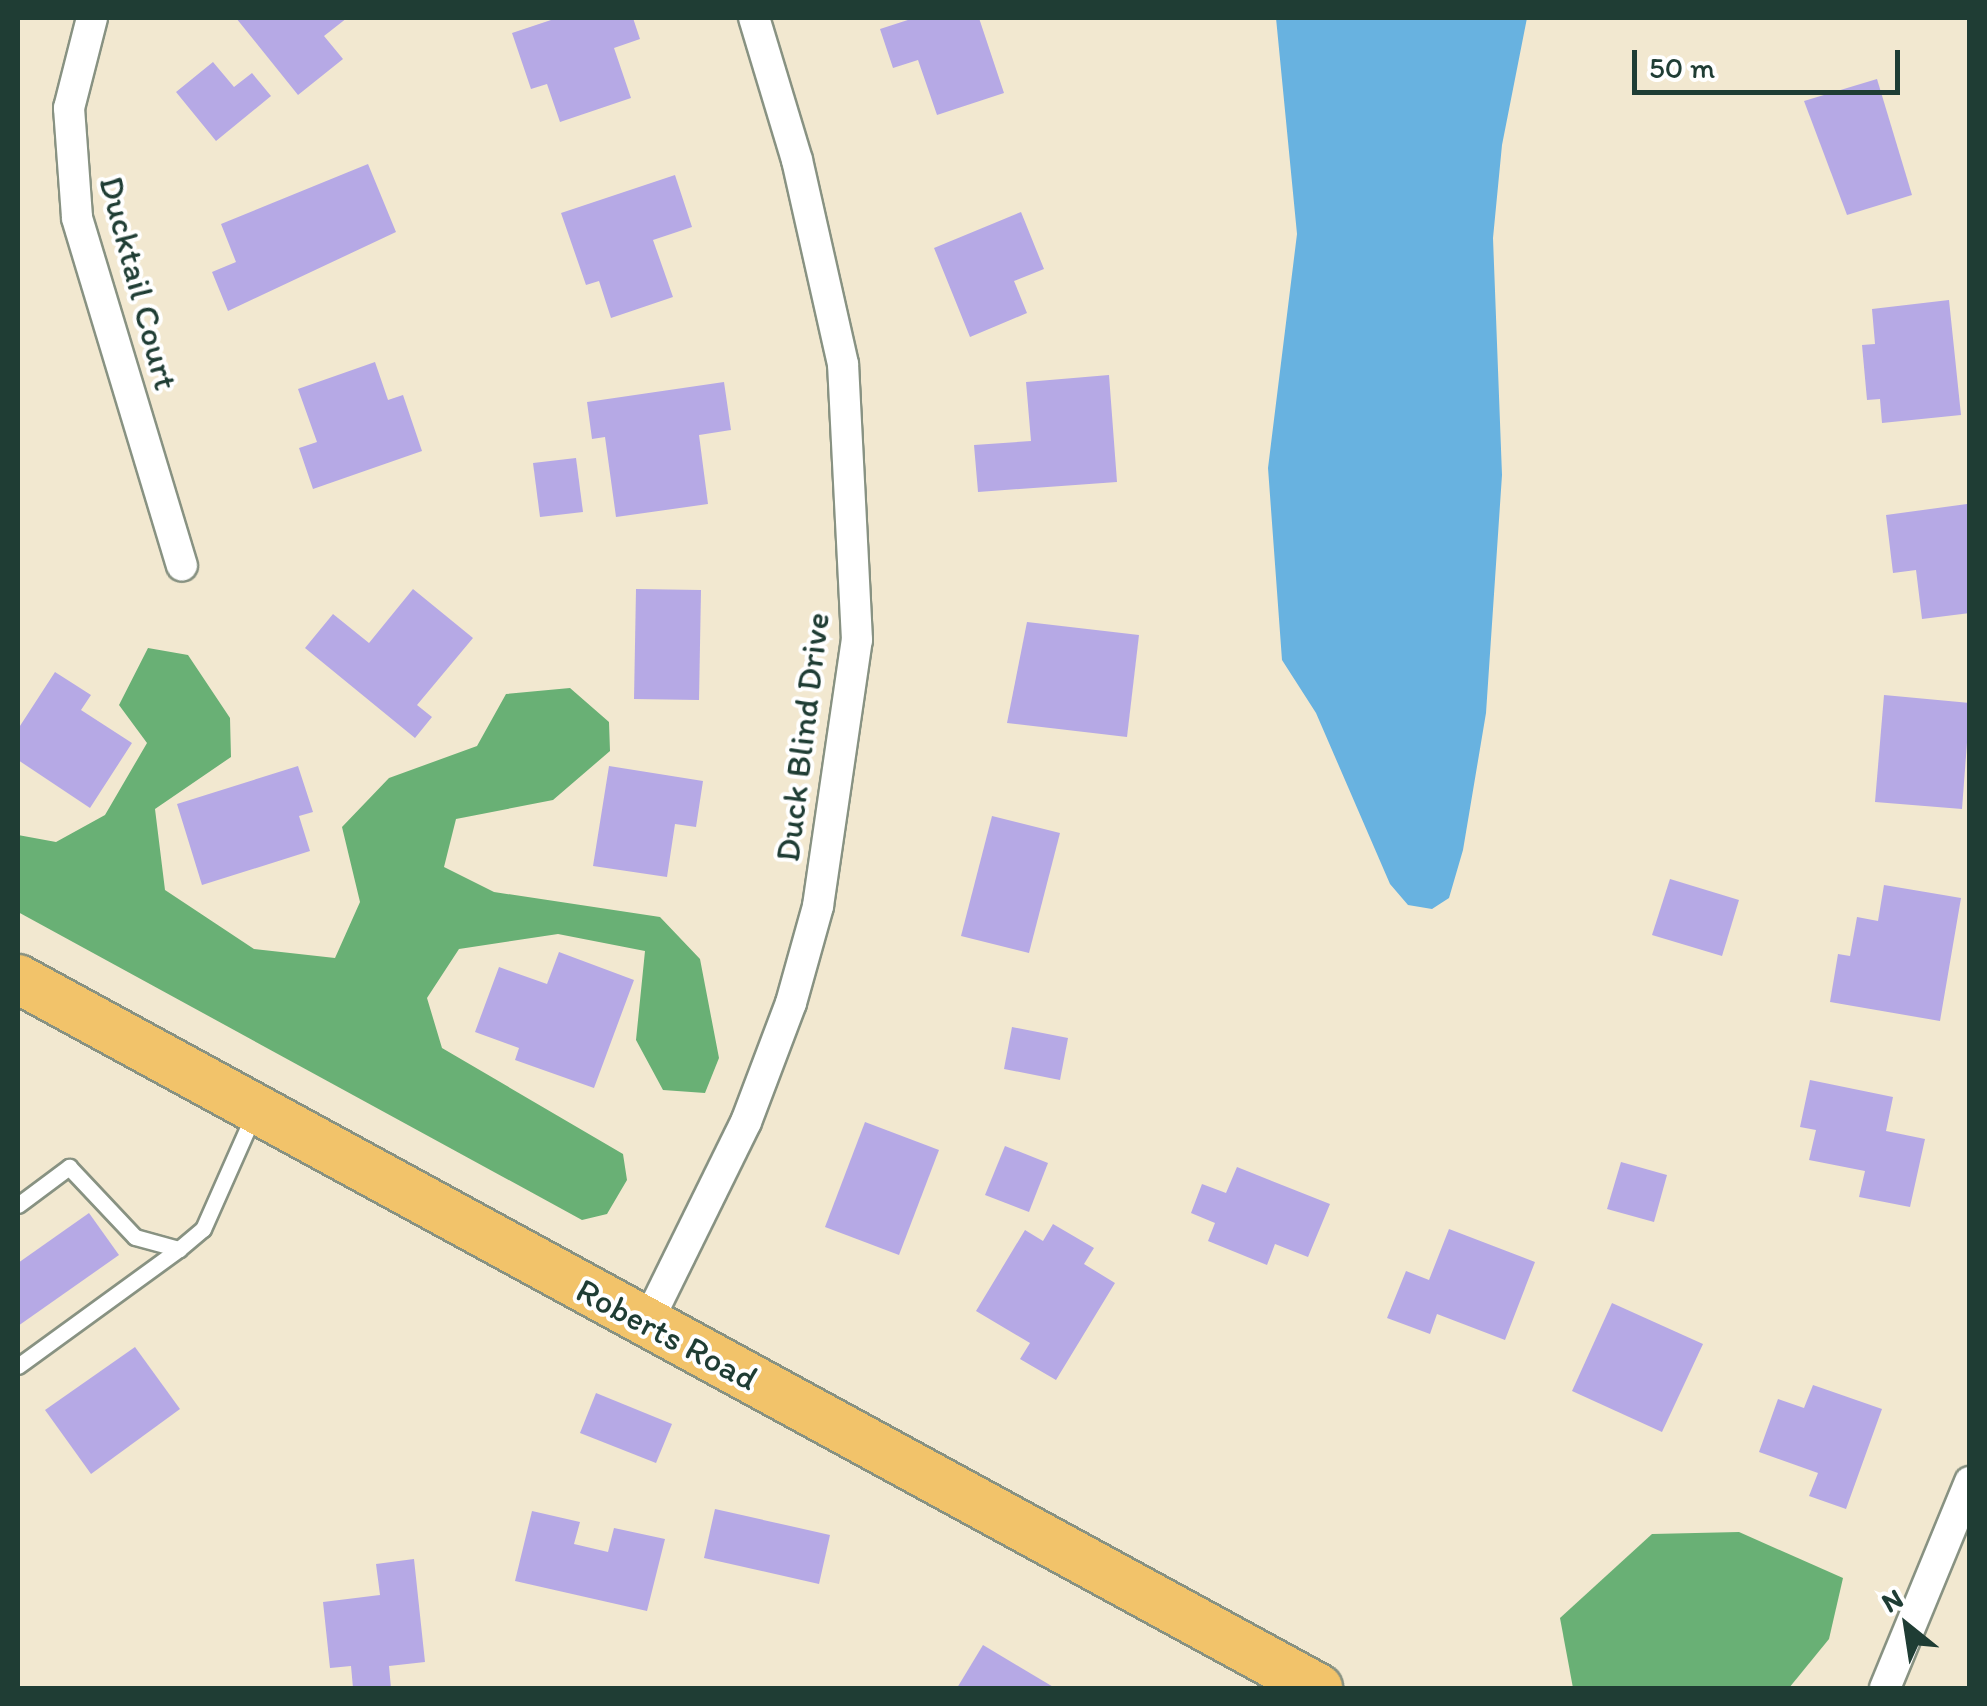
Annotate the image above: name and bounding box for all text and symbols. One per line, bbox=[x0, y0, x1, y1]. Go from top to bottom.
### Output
scale bar bbox=[1637, 30, 1904, 92]
text: 50 m bbox=[1649, 49, 1715, 86]
street label: Ducktail Court bbox=[90, 171, 188, 395]
street label: Duck Blind Drive bbox=[766, 610, 838, 864]
street label: Roberts Road bbox=[569, 1269, 765, 1399]
north arrow bbox=[1857, 1576, 1957, 1676]
text: N bbox=[1875, 1581, 1909, 1619]

